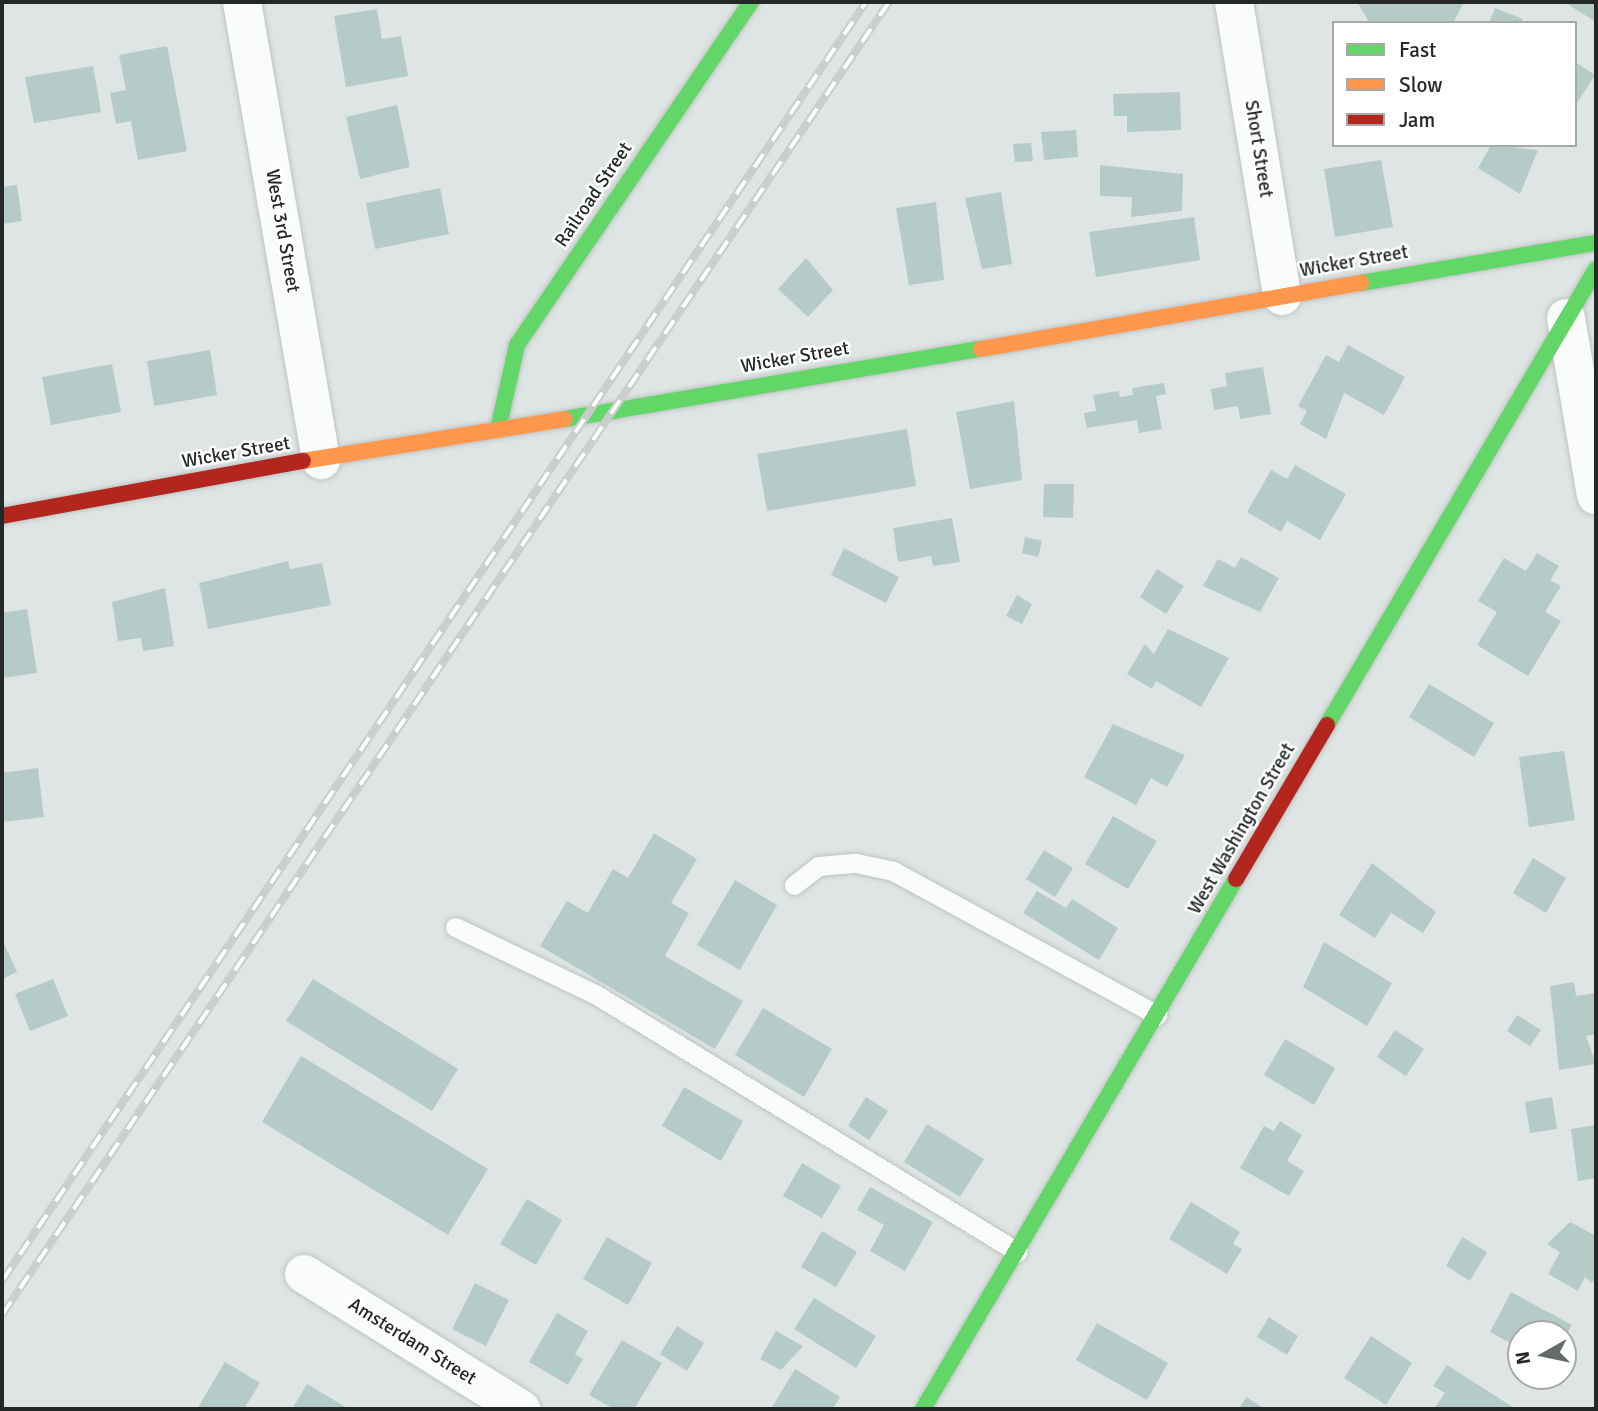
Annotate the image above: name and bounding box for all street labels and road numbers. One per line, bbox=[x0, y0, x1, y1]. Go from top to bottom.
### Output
street label: Short Street bbox=[1239, 99, 1277, 199]
street label: Railroad Street bbox=[551, 138, 637, 252]
street label: West 3rd Street bbox=[260, 168, 304, 294]
street label: Wicker Street bbox=[1298, 241, 1410, 283]
street label: Wicker Street bbox=[739, 337, 851, 379]
street label: Wicker Street bbox=[180, 432, 292, 474]
street label: West Washington Street bbox=[1184, 739, 1300, 919]
street label: Amsterdam Street bbox=[344, 1294, 480, 1390]

